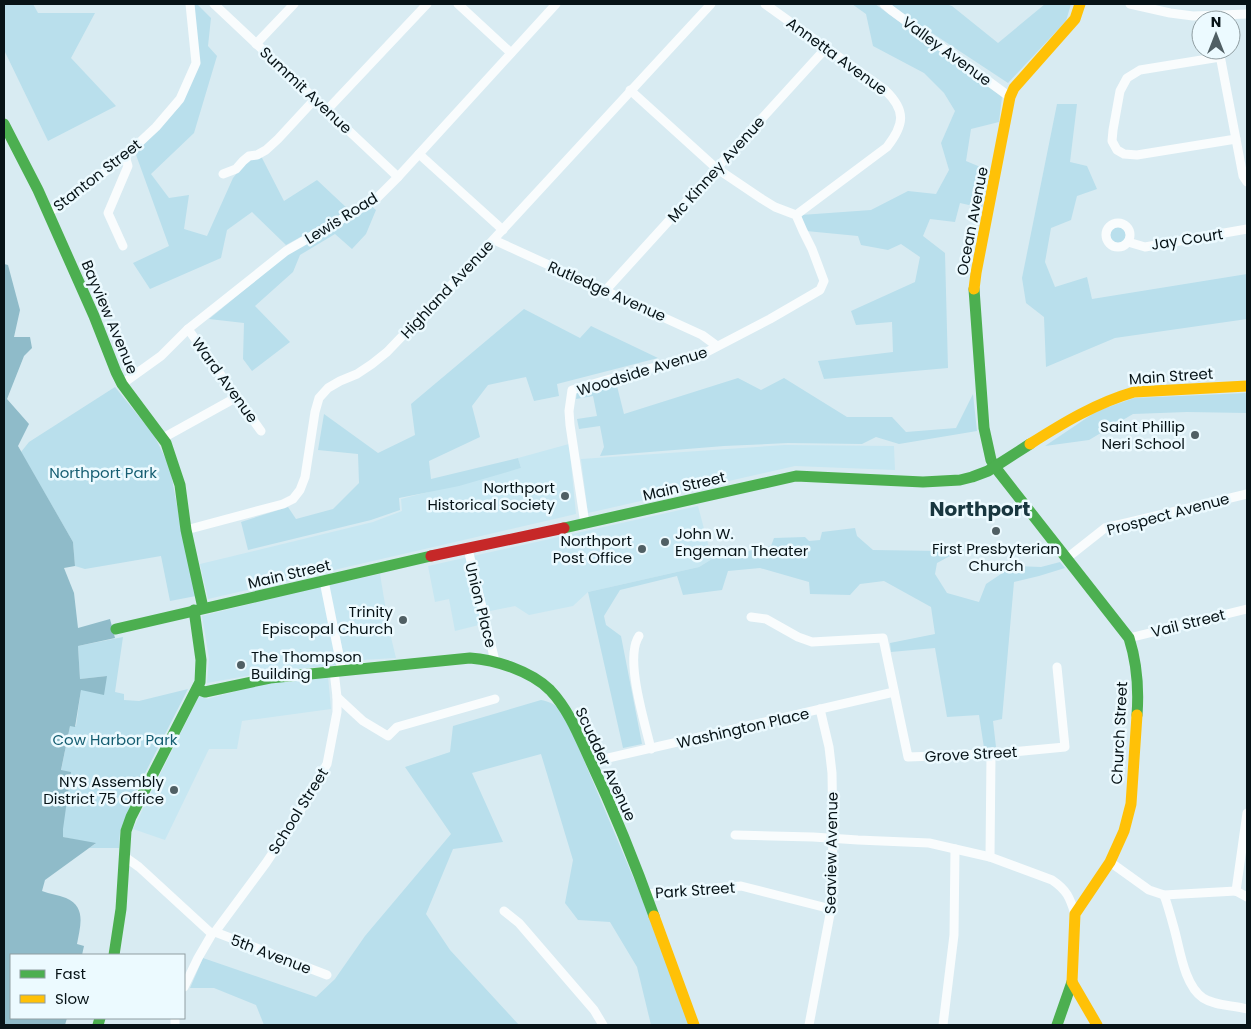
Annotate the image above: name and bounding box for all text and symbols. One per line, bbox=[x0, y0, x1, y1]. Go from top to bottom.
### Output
north arrow bbox=[1191, 10, 1241, 60]
street label: Valley Avenue bbox=[898, 11, 996, 91]
street label: Annetta Avenue bbox=[782, 12, 892, 100]
text: N bbox=[1211, 12, 1221, 32]
street label: Summit Avenue bbox=[255, 42, 357, 138]
street label: Mc Kinney Avenue bbox=[663, 111, 769, 227]
street label: Stanton Street bbox=[49, 134, 145, 216]
street label: Ocean Avenue bbox=[951, 165, 993, 277]
street label: Lewis Road bbox=[300, 187, 382, 249]
street label: Jay Court bbox=[1150, 223, 1224, 255]
street label: Highland Avenue bbox=[396, 235, 498, 343]
street label: Rutledge Avenue bbox=[545, 256, 669, 326]
street label: Bayview Avenue bbox=[77, 257, 143, 377]
street label: Ward Avenue bbox=[187, 333, 263, 427]
street label: Woodside Avenue bbox=[574, 341, 710, 401]
street label: Main Street bbox=[1128, 363, 1214, 389]
place label: Saint Phillip Neri School bbox=[1100, 416, 1185, 454]
marker: Saint Phillip Neri School bbox=[1189, 429, 1201, 441]
park label: Northport Park bbox=[49, 462, 157, 483]
street label: Main Street bbox=[641, 466, 727, 506]
place label: Northport Historical Society bbox=[427, 477, 556, 515]
street label: Prospect Avenue bbox=[1104, 488, 1232, 540]
marker: Northport Historical Society bbox=[559, 490, 571, 502]
district label: Northport bbox=[930, 495, 1030, 523]
place label: John W. Engeman Theater bbox=[675, 523, 809, 561]
marker: First Presbyterian Church bbox=[990, 525, 1002, 537]
place label: Northport Post Office bbox=[553, 530, 632, 568]
marker: John W. Engeman Theater bbox=[659, 536, 671, 548]
place label: First Presbyterian Church bbox=[932, 538, 1060, 576]
marker: Northport Post Office bbox=[636, 543, 648, 555]
street label: Main Street bbox=[246, 554, 332, 594]
street label: Union Place bbox=[460, 560, 502, 650]
place label: Trinity Episcopal Church bbox=[262, 601, 394, 639]
street label: Vail Street bbox=[1149, 604, 1227, 642]
marker: Trinity Episcopal Church bbox=[397, 614, 409, 626]
place label: The Thompson Building bbox=[251, 646, 362, 684]
marker: The Thompson Building bbox=[235, 659, 247, 671]
street label: Church Street bbox=[1106, 681, 1132, 785]
street label: Washington Place bbox=[675, 703, 811, 753]
street label: Scudder Avenue bbox=[570, 704, 642, 824]
park label: Cow Harbor Park bbox=[52, 729, 178, 750]
street label: Grove Street bbox=[924, 741, 1018, 767]
street label: School Street bbox=[263, 764, 333, 858]
place label: NYS Assembly District 75 Office bbox=[43, 771, 165, 809]
marker: NYS Assembly District 75 Office bbox=[168, 784, 180, 796]
street label: Seaview Avenue bbox=[819, 792, 843, 914]
street label: Park Street bbox=[654, 877, 736, 903]
street label: 5th Avenue bbox=[228, 929, 314, 979]
legend bbox=[10, 954, 185, 1019]
text: Fast bbox=[55, 963, 86, 984]
text: Slow bbox=[55, 988, 90, 1009]

